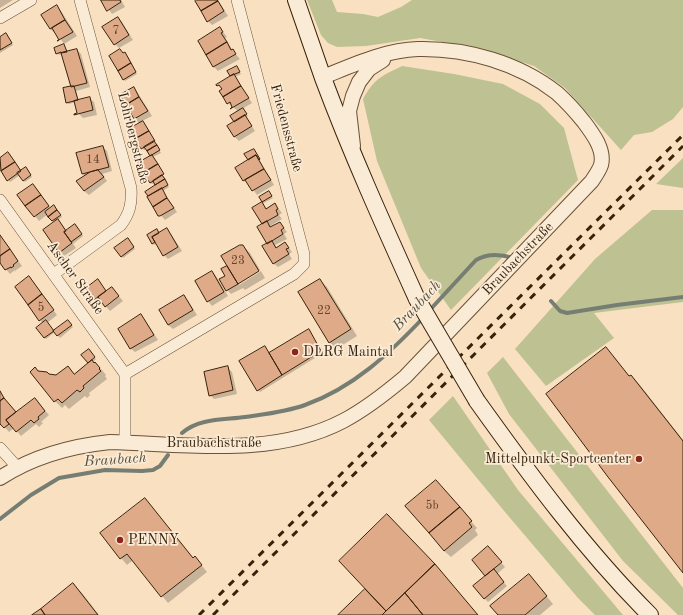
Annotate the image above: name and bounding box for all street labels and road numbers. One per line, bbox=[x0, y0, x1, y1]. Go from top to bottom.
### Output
street label: Friedensstraße bbox=[266, 82, 306, 174]
street label: Lohrbergstraße bbox=[113, 90, 153, 186]
street label: Braubachstraße bbox=[479, 219, 557, 299]
street label: Ascher Straße bbox=[43, 238, 107, 318]
street label: Braubachstraße bbox=[166, 435, 262, 451]

